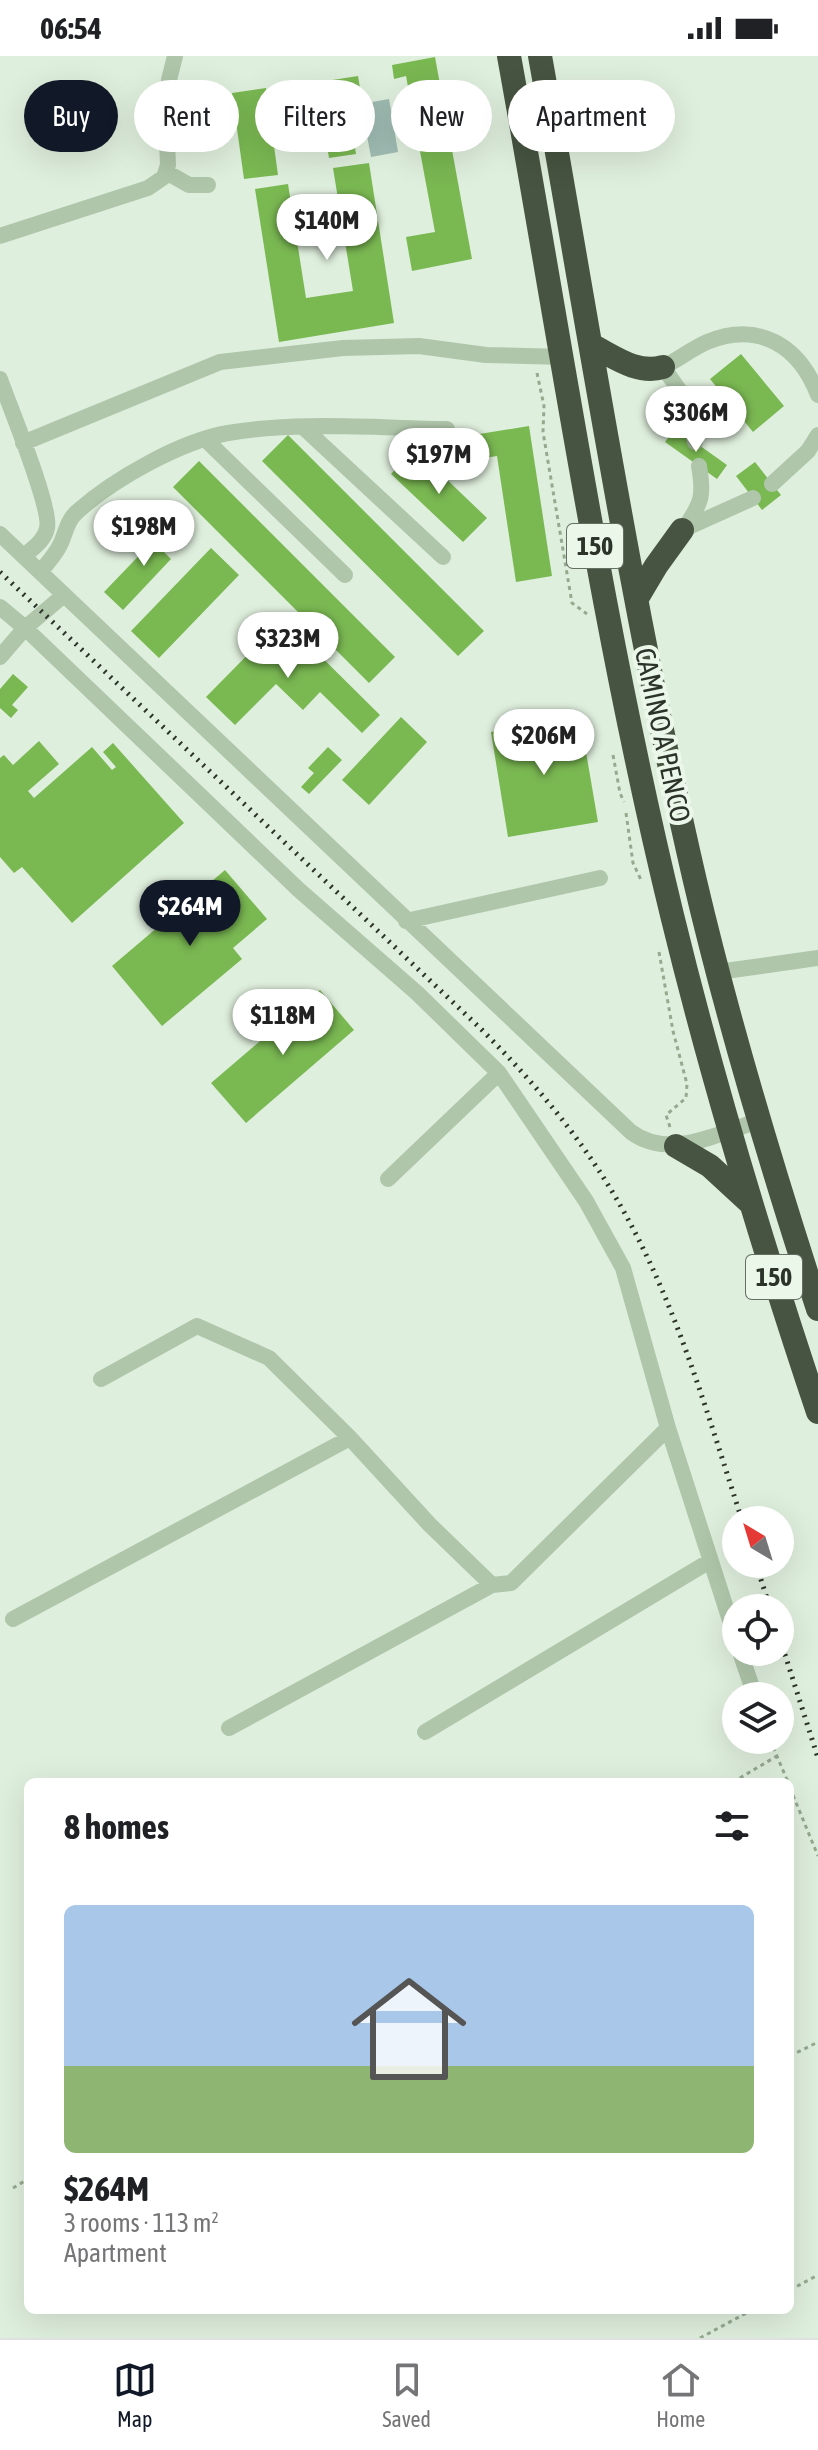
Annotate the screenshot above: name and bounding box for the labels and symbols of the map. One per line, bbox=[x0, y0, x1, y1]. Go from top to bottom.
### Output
pin: $140M bbox=[271, 194, 383, 262]
pin: $306M bbox=[640, 386, 752, 454]
pin: $197M bbox=[383, 428, 495, 496]
pin: $198M bbox=[88, 500, 200, 568]
road number: 150 bbox=[567, 524, 623, 568]
pin: $323M bbox=[232, 612, 344, 680]
street label: CAMINO A PENCO bbox=[629, 645, 697, 825]
pin: $206M bbox=[488, 709, 600, 777]
pin: $264M bbox=[134, 880, 246, 948]
pin: $118M bbox=[227, 989, 339, 1057]
road number: 150 bbox=[746, 1255, 802, 1299]
north arrow bbox=[722, 1506, 794, 1578]

